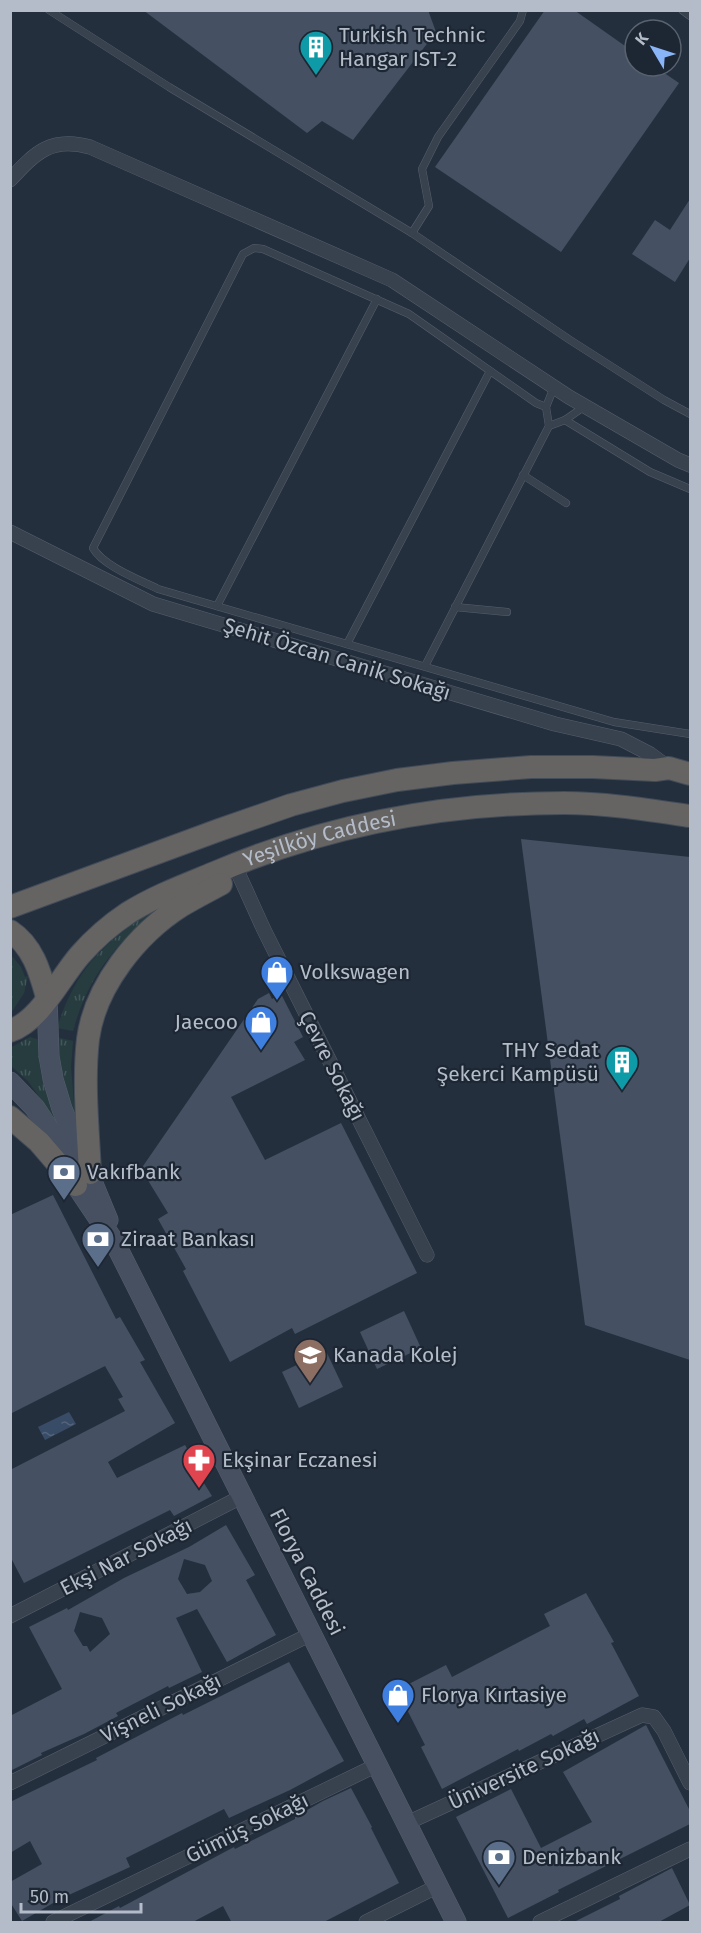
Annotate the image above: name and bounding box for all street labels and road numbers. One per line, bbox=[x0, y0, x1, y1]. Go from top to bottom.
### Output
street label: Şehit Özcan Canik Sokağı bbox=[220, 612, 454, 706]
street label: Yeşilköy Caddesi bbox=[240, 806, 398, 873]
street label: Çevre Sokağı bbox=[293, 1007, 371, 1125]
street label: Florya Caddesi bbox=[264, 1504, 350, 1640]
street label: Ekşi Nar Sokağı bbox=[56, 1513, 196, 1601]
street label: Vişneli Sokağı bbox=[96, 1668, 226, 1748]
street label: Üniversite Sokağı bbox=[444, 1723, 604, 1815]
street label: Gümüş Sokağı bbox=[181, 1787, 313, 1869]

